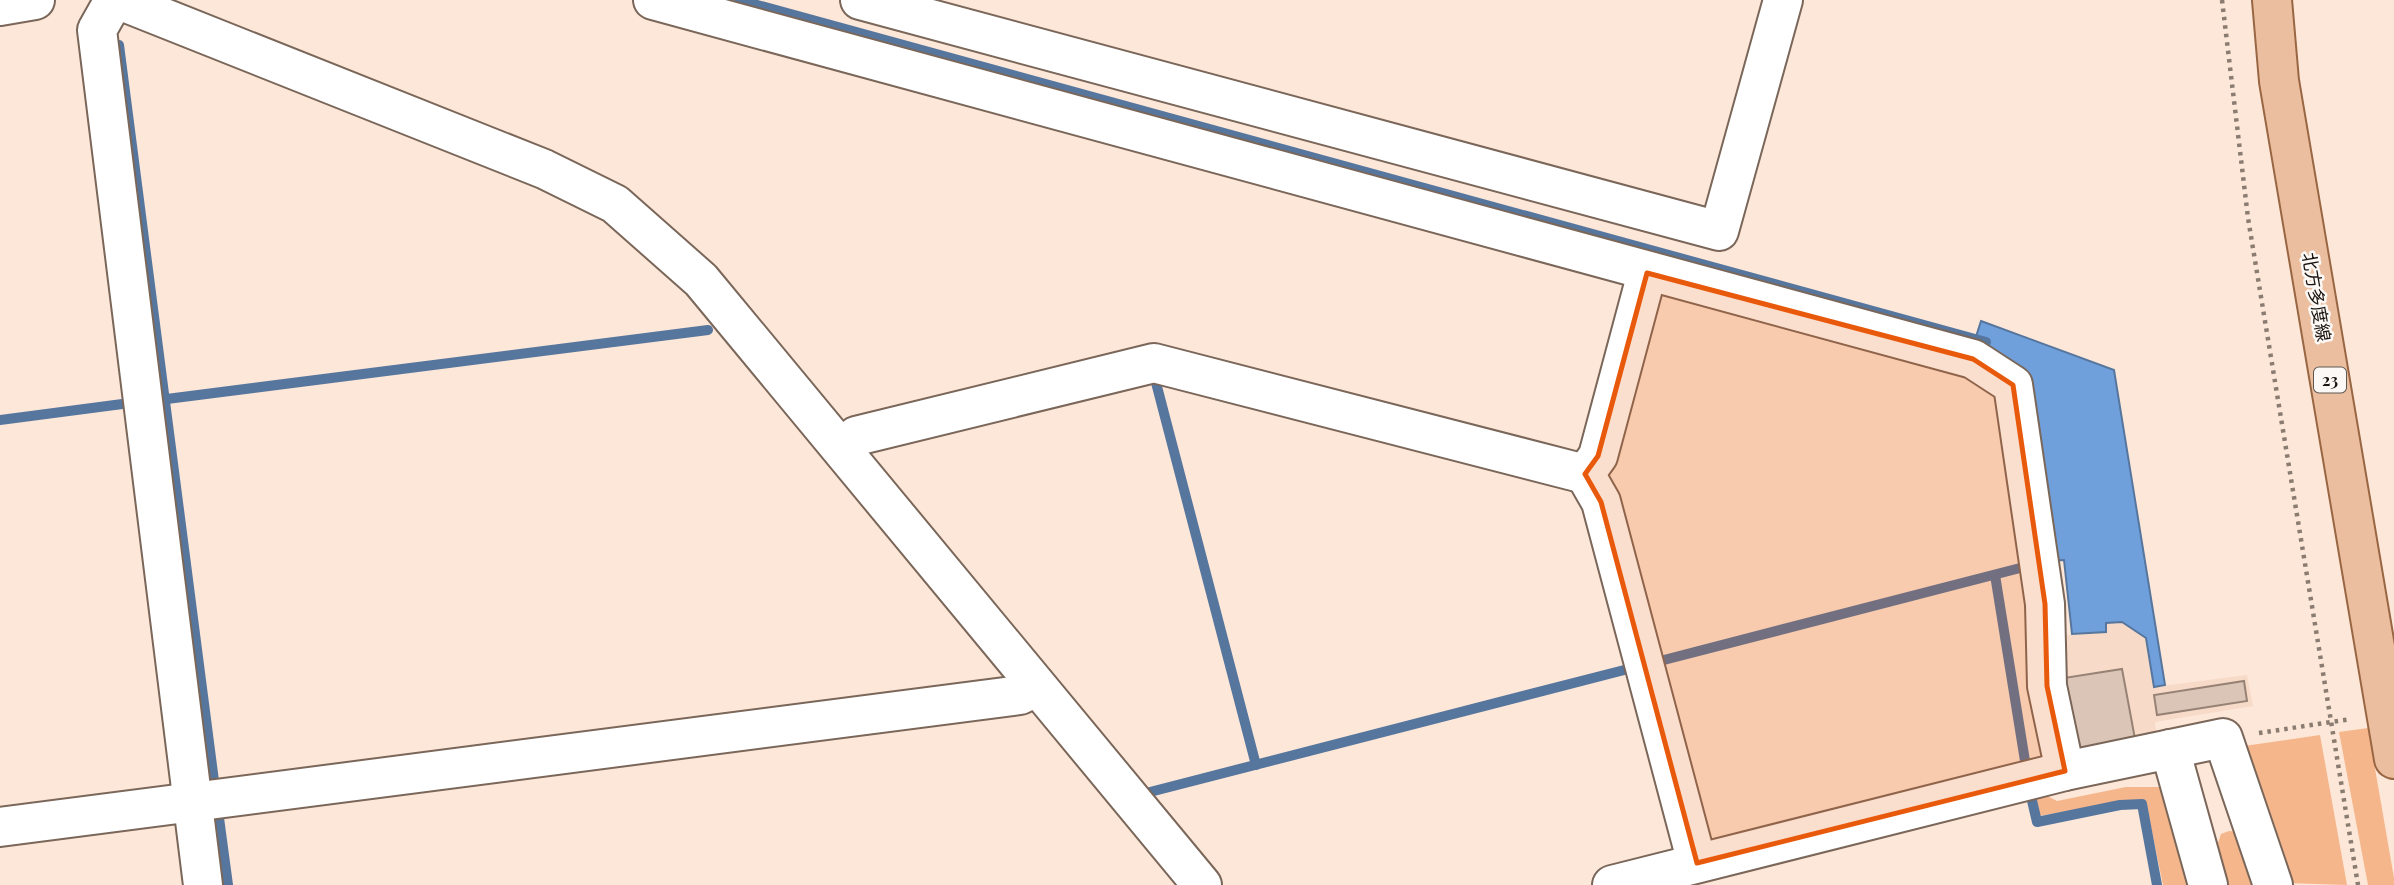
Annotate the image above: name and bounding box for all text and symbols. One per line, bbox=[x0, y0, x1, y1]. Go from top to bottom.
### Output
street label: 北方多度線 bbox=[2297, 250, 2337, 343]
road number: 23 bbox=[2314, 368, 2346, 392]

